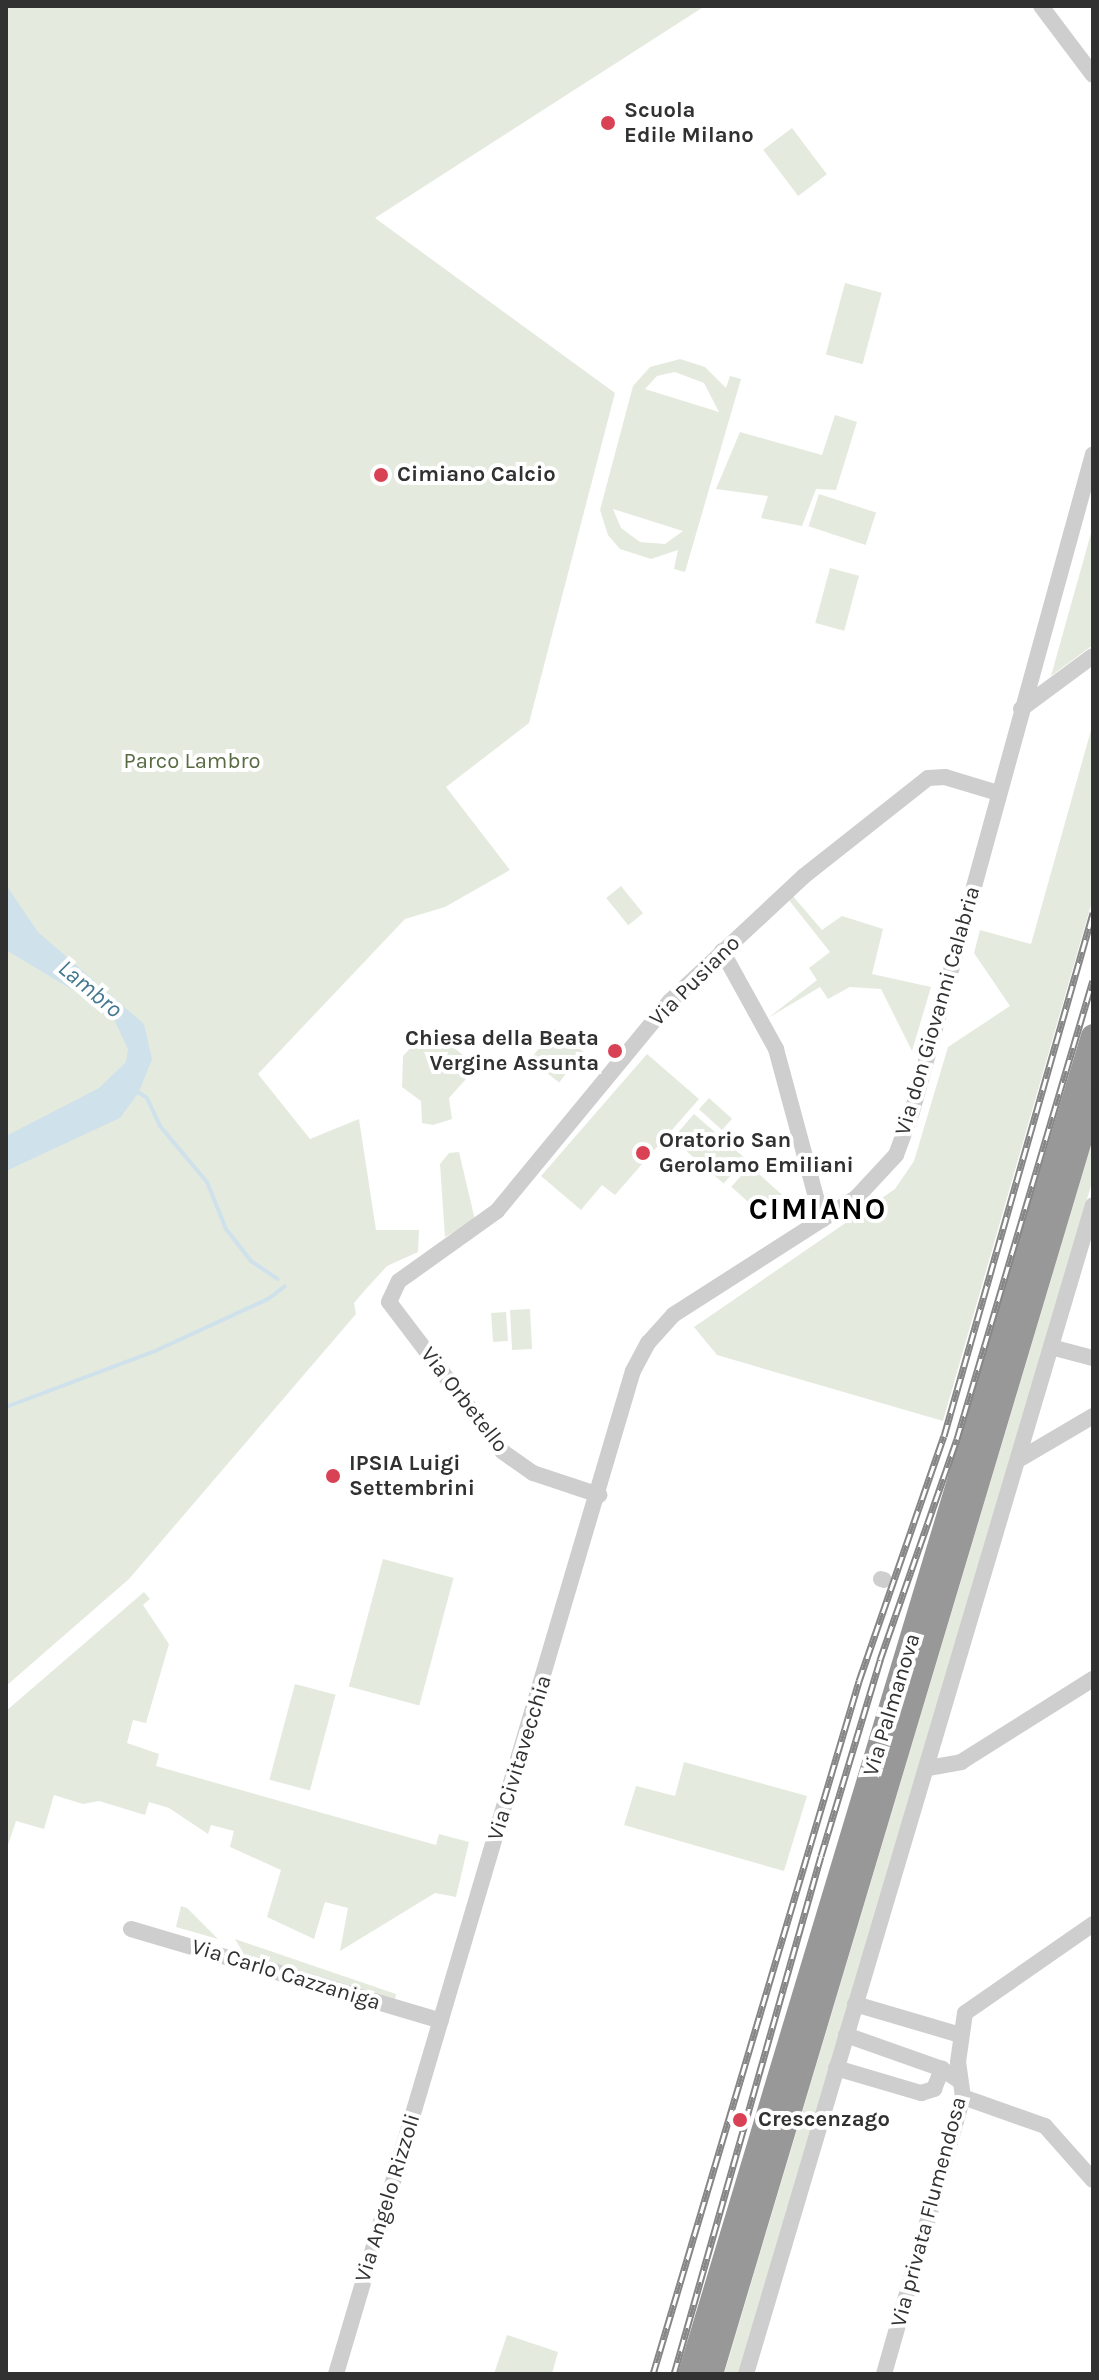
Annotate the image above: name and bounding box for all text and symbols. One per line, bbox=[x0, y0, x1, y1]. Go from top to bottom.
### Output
place label: Scuola Edile Milano bbox=[624, 97, 754, 148]
marker: Scuola Edile Milano bbox=[599, 114, 617, 132]
place label: Cimiano Calcio bbox=[397, 462, 556, 488]
marker: Cimiano Calcio bbox=[372, 466, 390, 484]
park label: Parco Lambro bbox=[124, 749, 260, 775]
street label: Via don Giovanni Calabria bbox=[890, 884, 986, 1138]
street label: Via Pusiano bbox=[644, 930, 746, 1032]
water label: Lambro bbox=[52, 954, 128, 1024]
place label: Chiesa della Beata Vergine Assunta bbox=[405, 1025, 599, 1076]
marker: Chiesa della Beata Vergine Assunta bbox=[606, 1042, 624, 1060]
place label: Oratorio San Gerolamo Emiliani bbox=[659, 1127, 854, 1178]
marker: Oratorio San Gerolamo Emiliani bbox=[634, 1144, 652, 1162]
district label: CIMIANO bbox=[749, 1191, 887, 1227]
street label: Via Orbetello bbox=[415, 1342, 513, 1458]
place label: IPSIA Luigi Settembrini bbox=[349, 1450, 475, 1502]
marker: IPSIA Luigi Settembrini bbox=[324, 1467, 342, 1485]
street label: Via Palmanova bbox=[858, 1630, 926, 1780]
street label: Via Civitavecchia bbox=[482, 1672, 558, 1844]
street label: Via Carlo Cazzaniga bbox=[188, 1934, 384, 2016]
street label: Via privata Flumendosa bbox=[886, 2094, 972, 2330]
place label: Crescenzago bbox=[758, 2107, 890, 2133]
marker: Crescenzago bbox=[729, 2109, 751, 2131]
street label: Via Angelo Rizzoli bbox=[350, 2110, 426, 2286]

